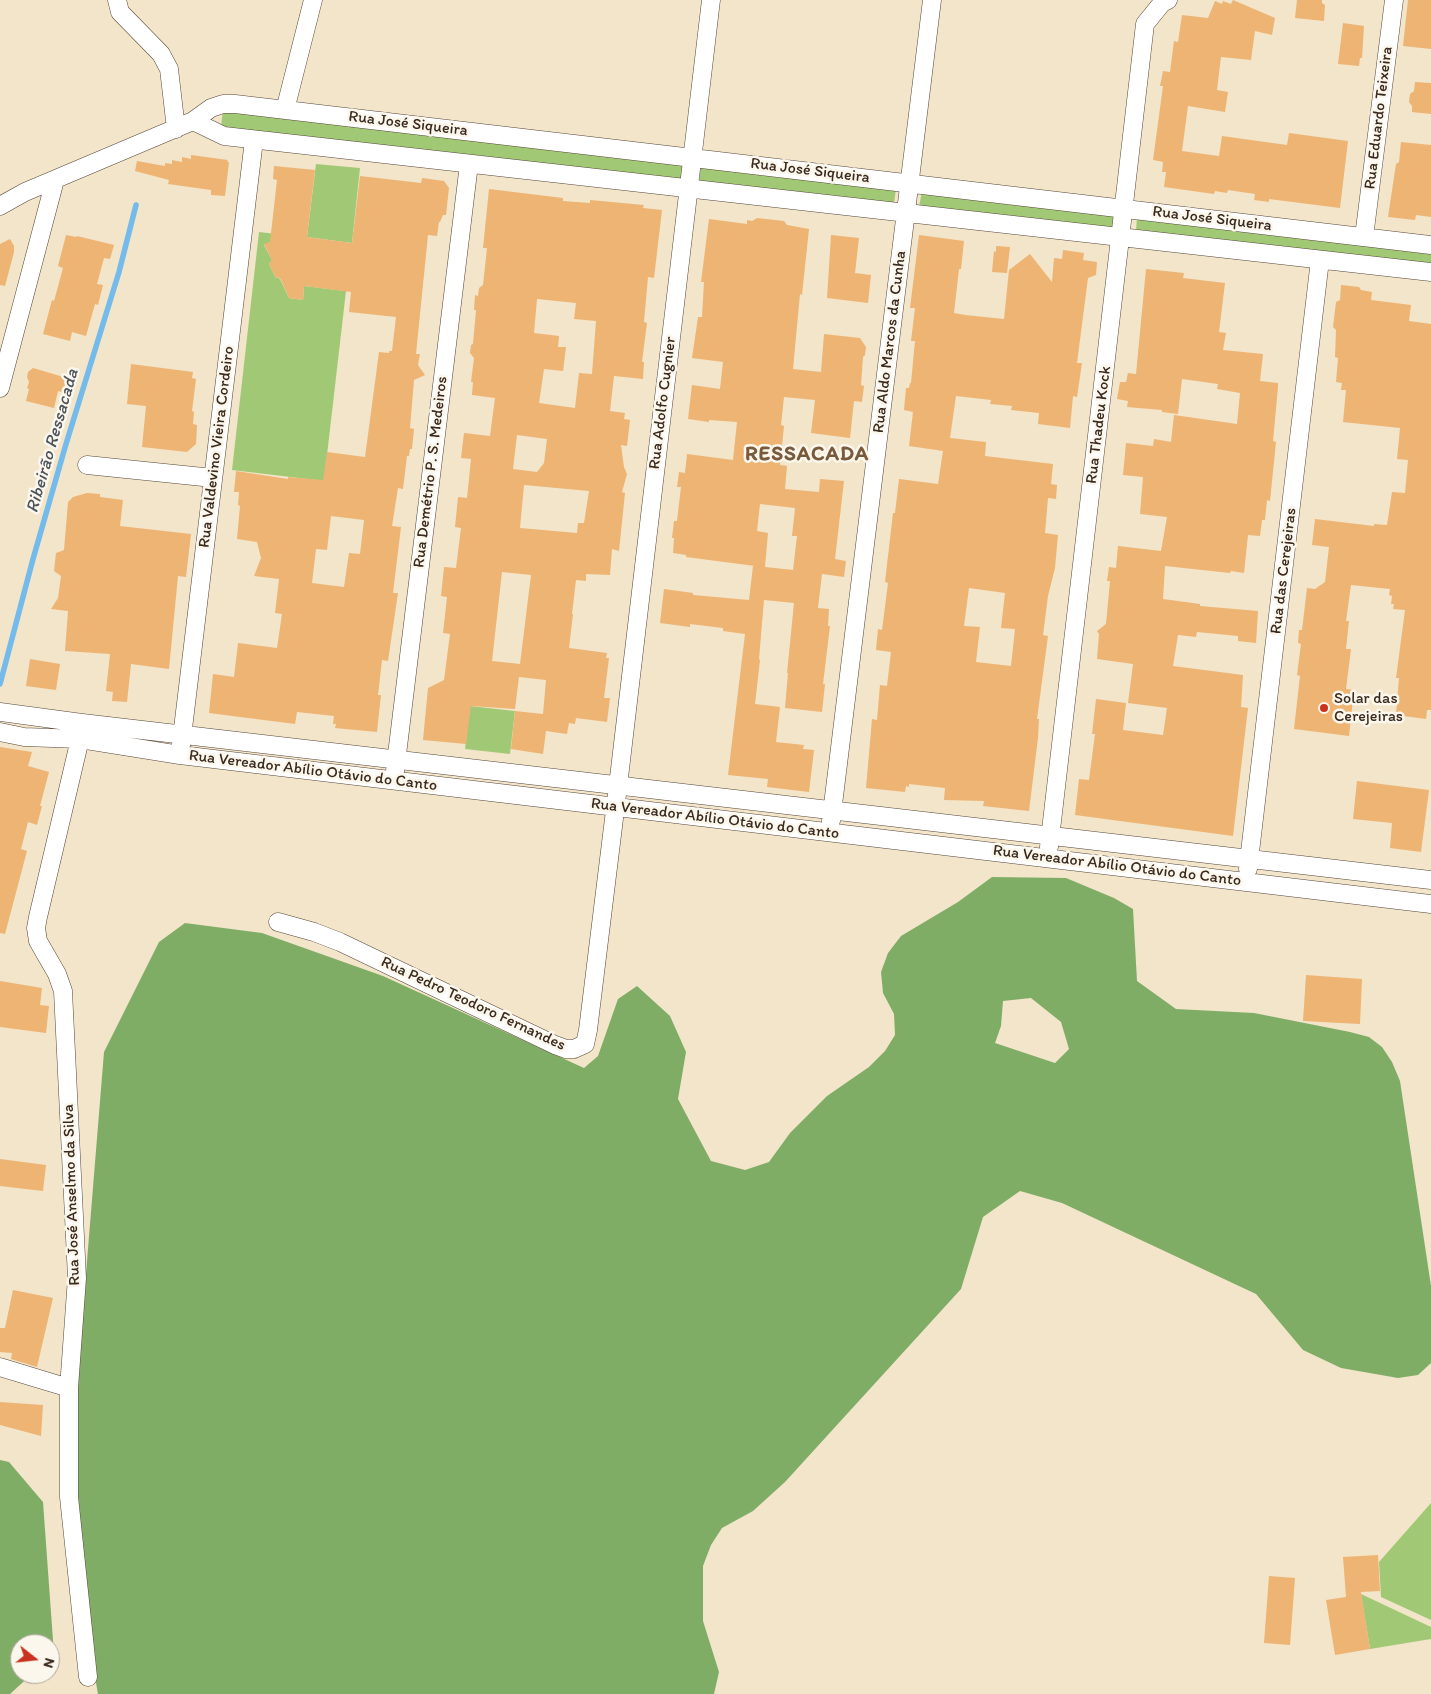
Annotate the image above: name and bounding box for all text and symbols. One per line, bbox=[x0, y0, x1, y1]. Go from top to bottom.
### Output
street label: Rua Eduardo Teixeira bbox=[1361, 46, 1397, 190]
street label: Rua José Siqueira bbox=[347, 107, 469, 141]
street label: Rua José Siqueira bbox=[749, 154, 871, 188]
street label: Rua José Siqueira bbox=[1151, 202, 1273, 236]
street label: Rua Aldo Marcos da Cunha bbox=[869, 250, 911, 434]
street label: Rua Adolfo Cugnier bbox=[645, 336, 681, 470]
street label: Rua Valdevino Vieira Cordeiro bbox=[195, 345, 239, 549]
street label: Rua Thadeu Kock bbox=[1082, 365, 1116, 485]
water label: Ribeirão Ressacada bbox=[22, 367, 84, 515]
street label: Rua Demétrio P. S. Medeiros bbox=[410, 375, 452, 569]
district label: RESSACADA bbox=[744, 442, 870, 468]
street label: Rua das Cerejeiras bbox=[1267, 507, 1301, 635]
place label: Solar das Cerejeiras bbox=[1334, 689, 1403, 727]
marker: Solar das Cerejeiras bbox=[1318, 702, 1330, 714]
street label: Rua Vereador Abílio Otávio do Canto bbox=[188, 746, 438, 796]
street label: Rua Vereador Abílio Otávio do Canto bbox=[590, 794, 840, 844]
street label: Rua Vereador Abílio Otávio do Canto bbox=[992, 841, 1242, 891]
street label: Rua Pedro Teodoro Fernandes bbox=[378, 953, 568, 1055]
street label: Rua José Anselmo da Silva bbox=[59, 1104, 85, 1286]
north arrow bbox=[10, 1634, 60, 1684]
text: N bbox=[39, 1656, 58, 1670]

